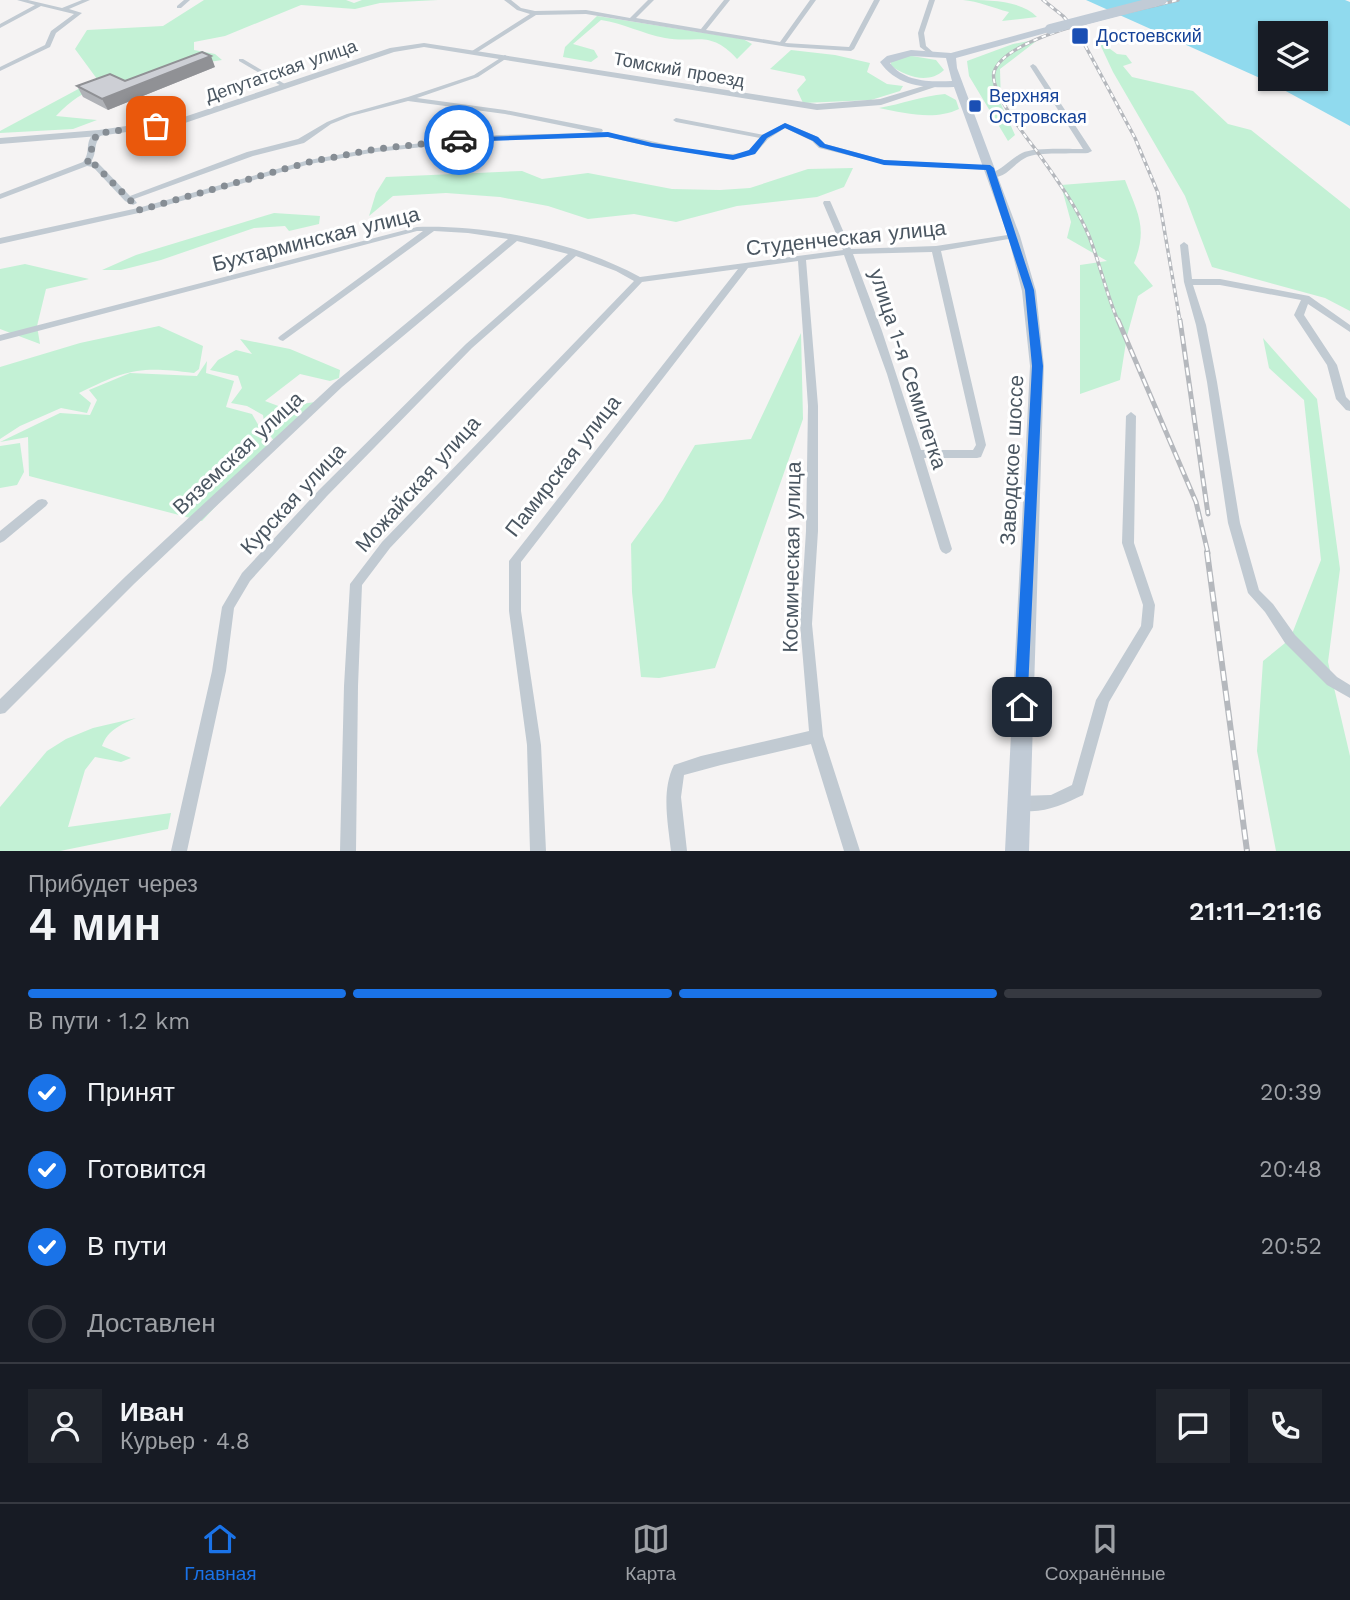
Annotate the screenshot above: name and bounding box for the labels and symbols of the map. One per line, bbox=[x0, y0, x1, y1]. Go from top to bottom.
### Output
place label: Достоевский bbox=[1096, 25, 1202, 46]
marker: Достоевский bbox=[1070, 26, 1090, 46]
street label: Депутатская улица bbox=[202, 34, 360, 106]
street label: Томский проезд bbox=[612, 48, 747, 91]
place label: Верхняя Островская bbox=[989, 85, 1087, 127]
pin bbox=[126, 96, 186, 156]
marker: Верхняя Островская bbox=[967, 98, 983, 114]
courier bbox=[424, 105, 494, 175]
street label: Бухтарминская улица bbox=[210, 201, 422, 276]
street label: Студенческая улица bbox=[745, 215, 948, 260]
street label: улица 1-я Семилетка bbox=[864, 266, 953, 472]
street label: Заводское шоссе bbox=[995, 374, 1028, 546]
street label: Вяземская улица bbox=[167, 386, 308, 519]
street label: Памирская улица bbox=[500, 390, 626, 541]
street label: Можайская улица bbox=[350, 410, 486, 557]
street label: Курская улица bbox=[235, 438, 351, 559]
street label: Космическая улица bbox=[777, 461, 806, 653]
pin bbox=[992, 677, 1052, 737]

